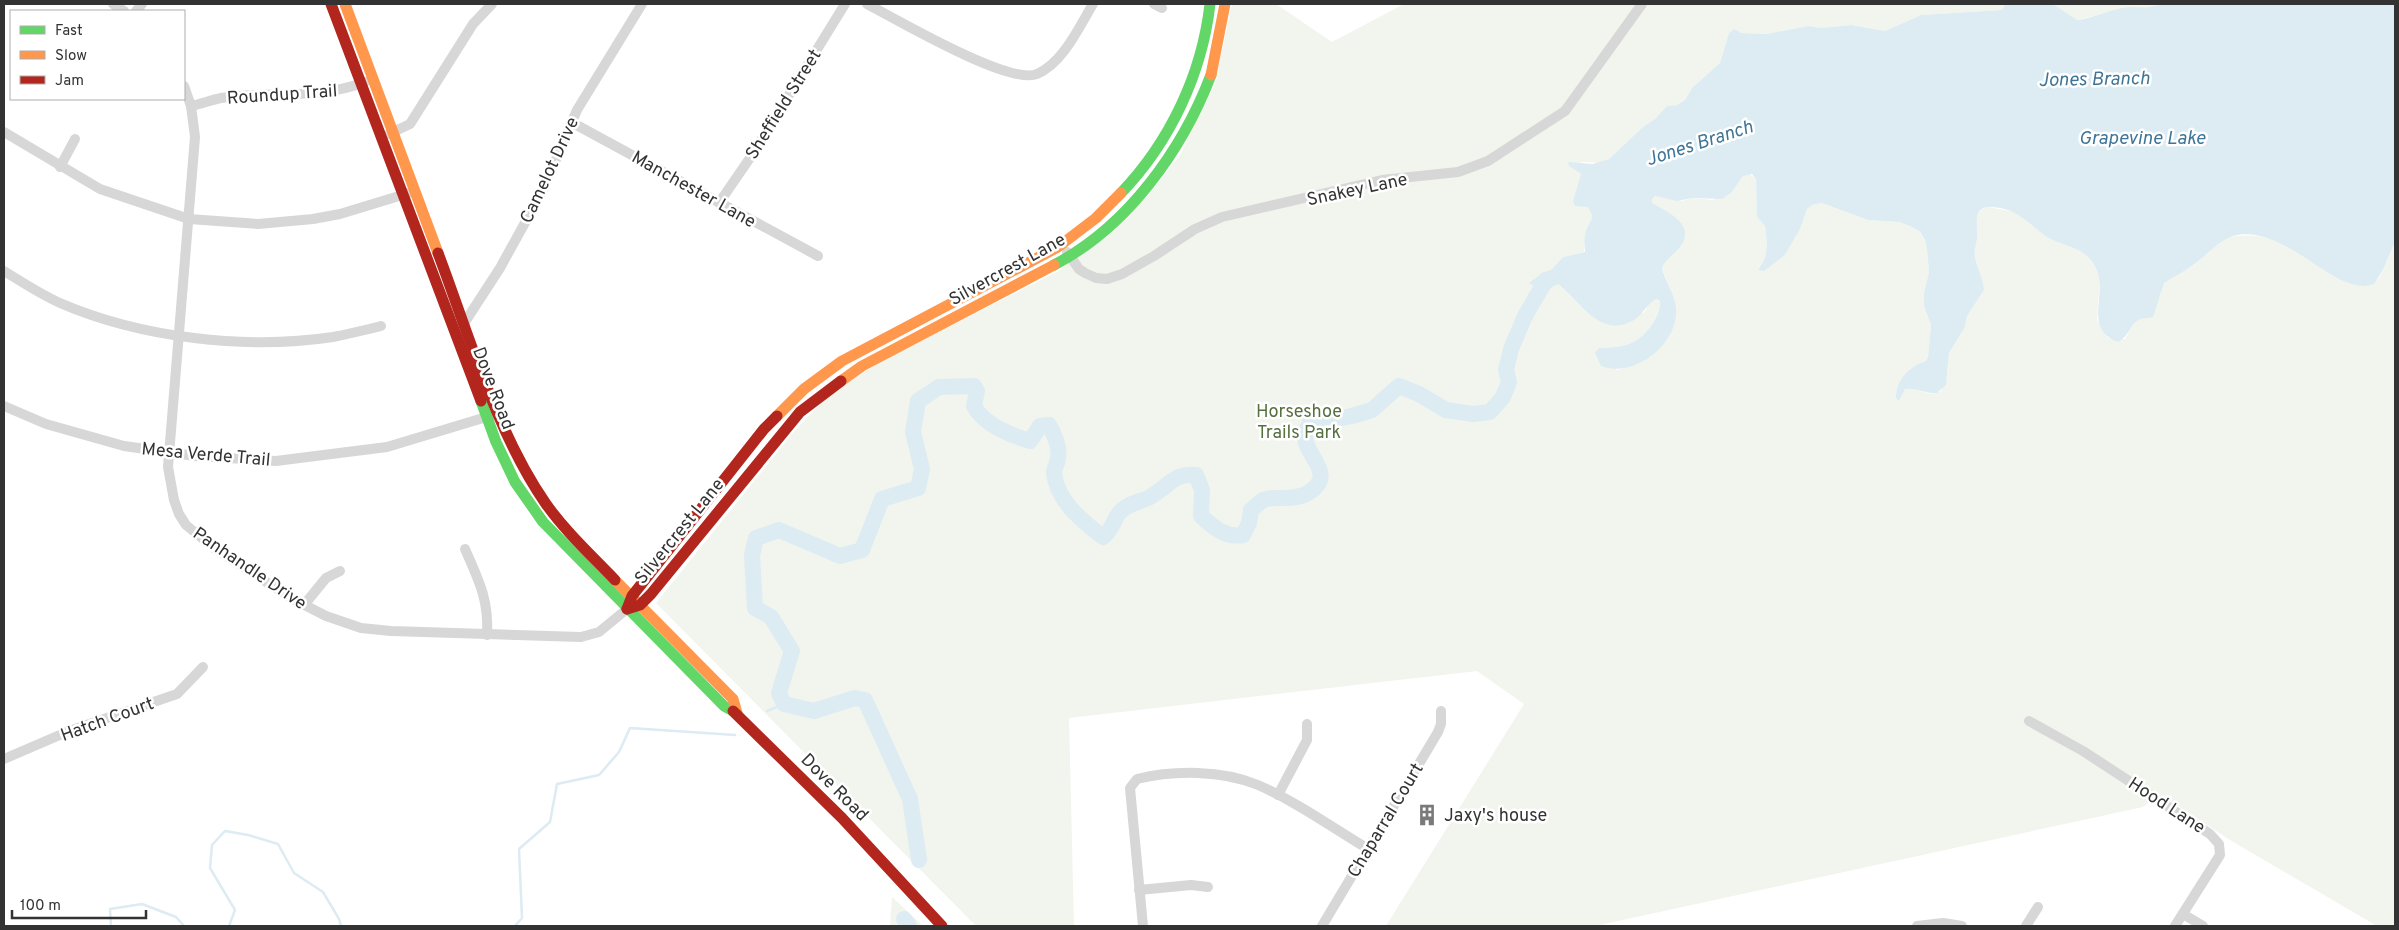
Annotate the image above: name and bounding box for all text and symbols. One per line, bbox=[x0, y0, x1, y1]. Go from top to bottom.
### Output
legend bbox=[10, 10, 185, 100]
text: Fast bbox=[55, 22, 83, 41]
street label: Sheffield Street bbox=[741, 45, 827, 164]
text: Slow bbox=[55, 47, 87, 66]
water label: Jones Branch bbox=[2038, 67, 2151, 93]
text: Jam bbox=[55, 72, 84, 91]
street label: Roundup Trail bbox=[226, 80, 338, 111]
street label: Camelot Drive bbox=[516, 114, 585, 228]
water label: Jones Branch bbox=[1643, 115, 1757, 172]
water label: Grapevine Lake bbox=[2079, 127, 2205, 151]
street label: Manchester Lane bbox=[627, 147, 760, 234]
street label: Snakey Lane bbox=[1305, 169, 1410, 212]
street label: Silvercrest Lane bbox=[945, 229, 1070, 312]
street label: Dove Road bbox=[466, 344, 519, 433]
park label: Horseshoe Trails Park bbox=[1256, 401, 1342, 445]
street label: Mesa Verde Trail bbox=[140, 438, 271, 473]
street label: Silvercrest Lane bbox=[630, 474, 730, 590]
street label: Panhandle Drive bbox=[188, 523, 311, 616]
street label: Hatch Court bbox=[58, 693, 157, 748]
street label: Dove Road bbox=[795, 749, 873, 827]
street label: Chaparral Court bbox=[1343, 759, 1430, 882]
street label: Hood Lane bbox=[2123, 773, 2209, 840]
building icon: Jaxy's house bbox=[1414, 802, 1440, 828]
place label: Jaxy's house bbox=[1444, 805, 1547, 828]
scale bar bbox=[12, 888, 146, 920]
text: 100 m bbox=[20, 897, 61, 916]

